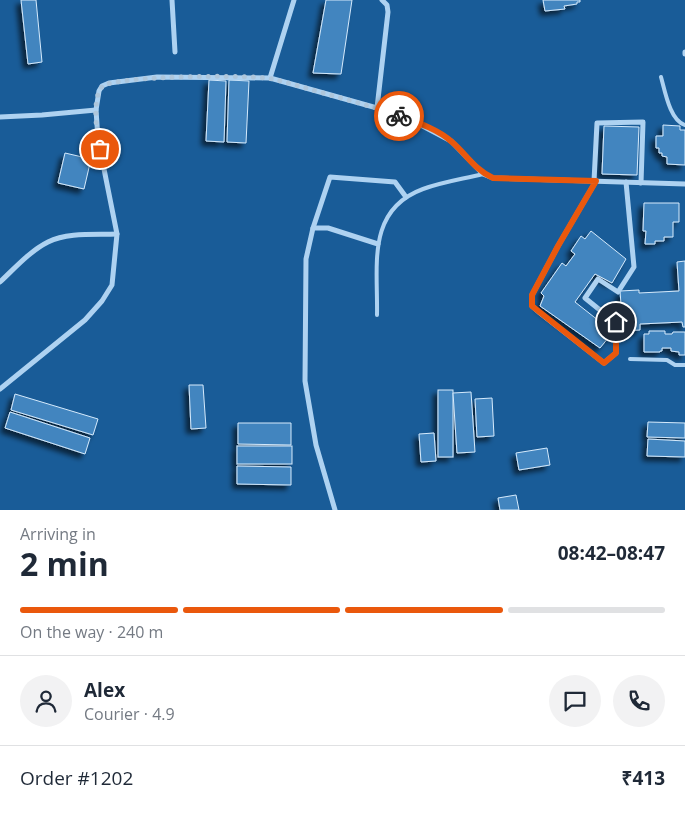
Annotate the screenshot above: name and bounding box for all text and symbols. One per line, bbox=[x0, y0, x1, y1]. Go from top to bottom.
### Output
courier bbox=[374, 91, 424, 141]
icon: bike bbox=[385, 102, 413, 130]
pin bbox=[79, 128, 121, 170]
icon: bag bbox=[86, 135, 114, 163]
pin bbox=[595, 301, 637, 343]
icon: home bbox=[602, 308, 630, 336]
text: Arriving in bbox=[20, 523, 96, 545]
text: 08:42–08:47 bbox=[558, 540, 665, 566]
text: 2 min bbox=[20, 542, 109, 585]
text: On the way · 240 m bbox=[20, 621, 163, 643]
button: person bbox=[20, 675, 72, 727]
button: chat bbox=[549, 675, 601, 727]
button: phone bbox=[613, 675, 665, 727]
text: Alex bbox=[84, 677, 125, 703]
text: Courier · 4.9 bbox=[84, 703, 175, 725]
text: Order #1202 bbox=[20, 765, 133, 791]
text: ₹413 bbox=[622, 765, 665, 791]

